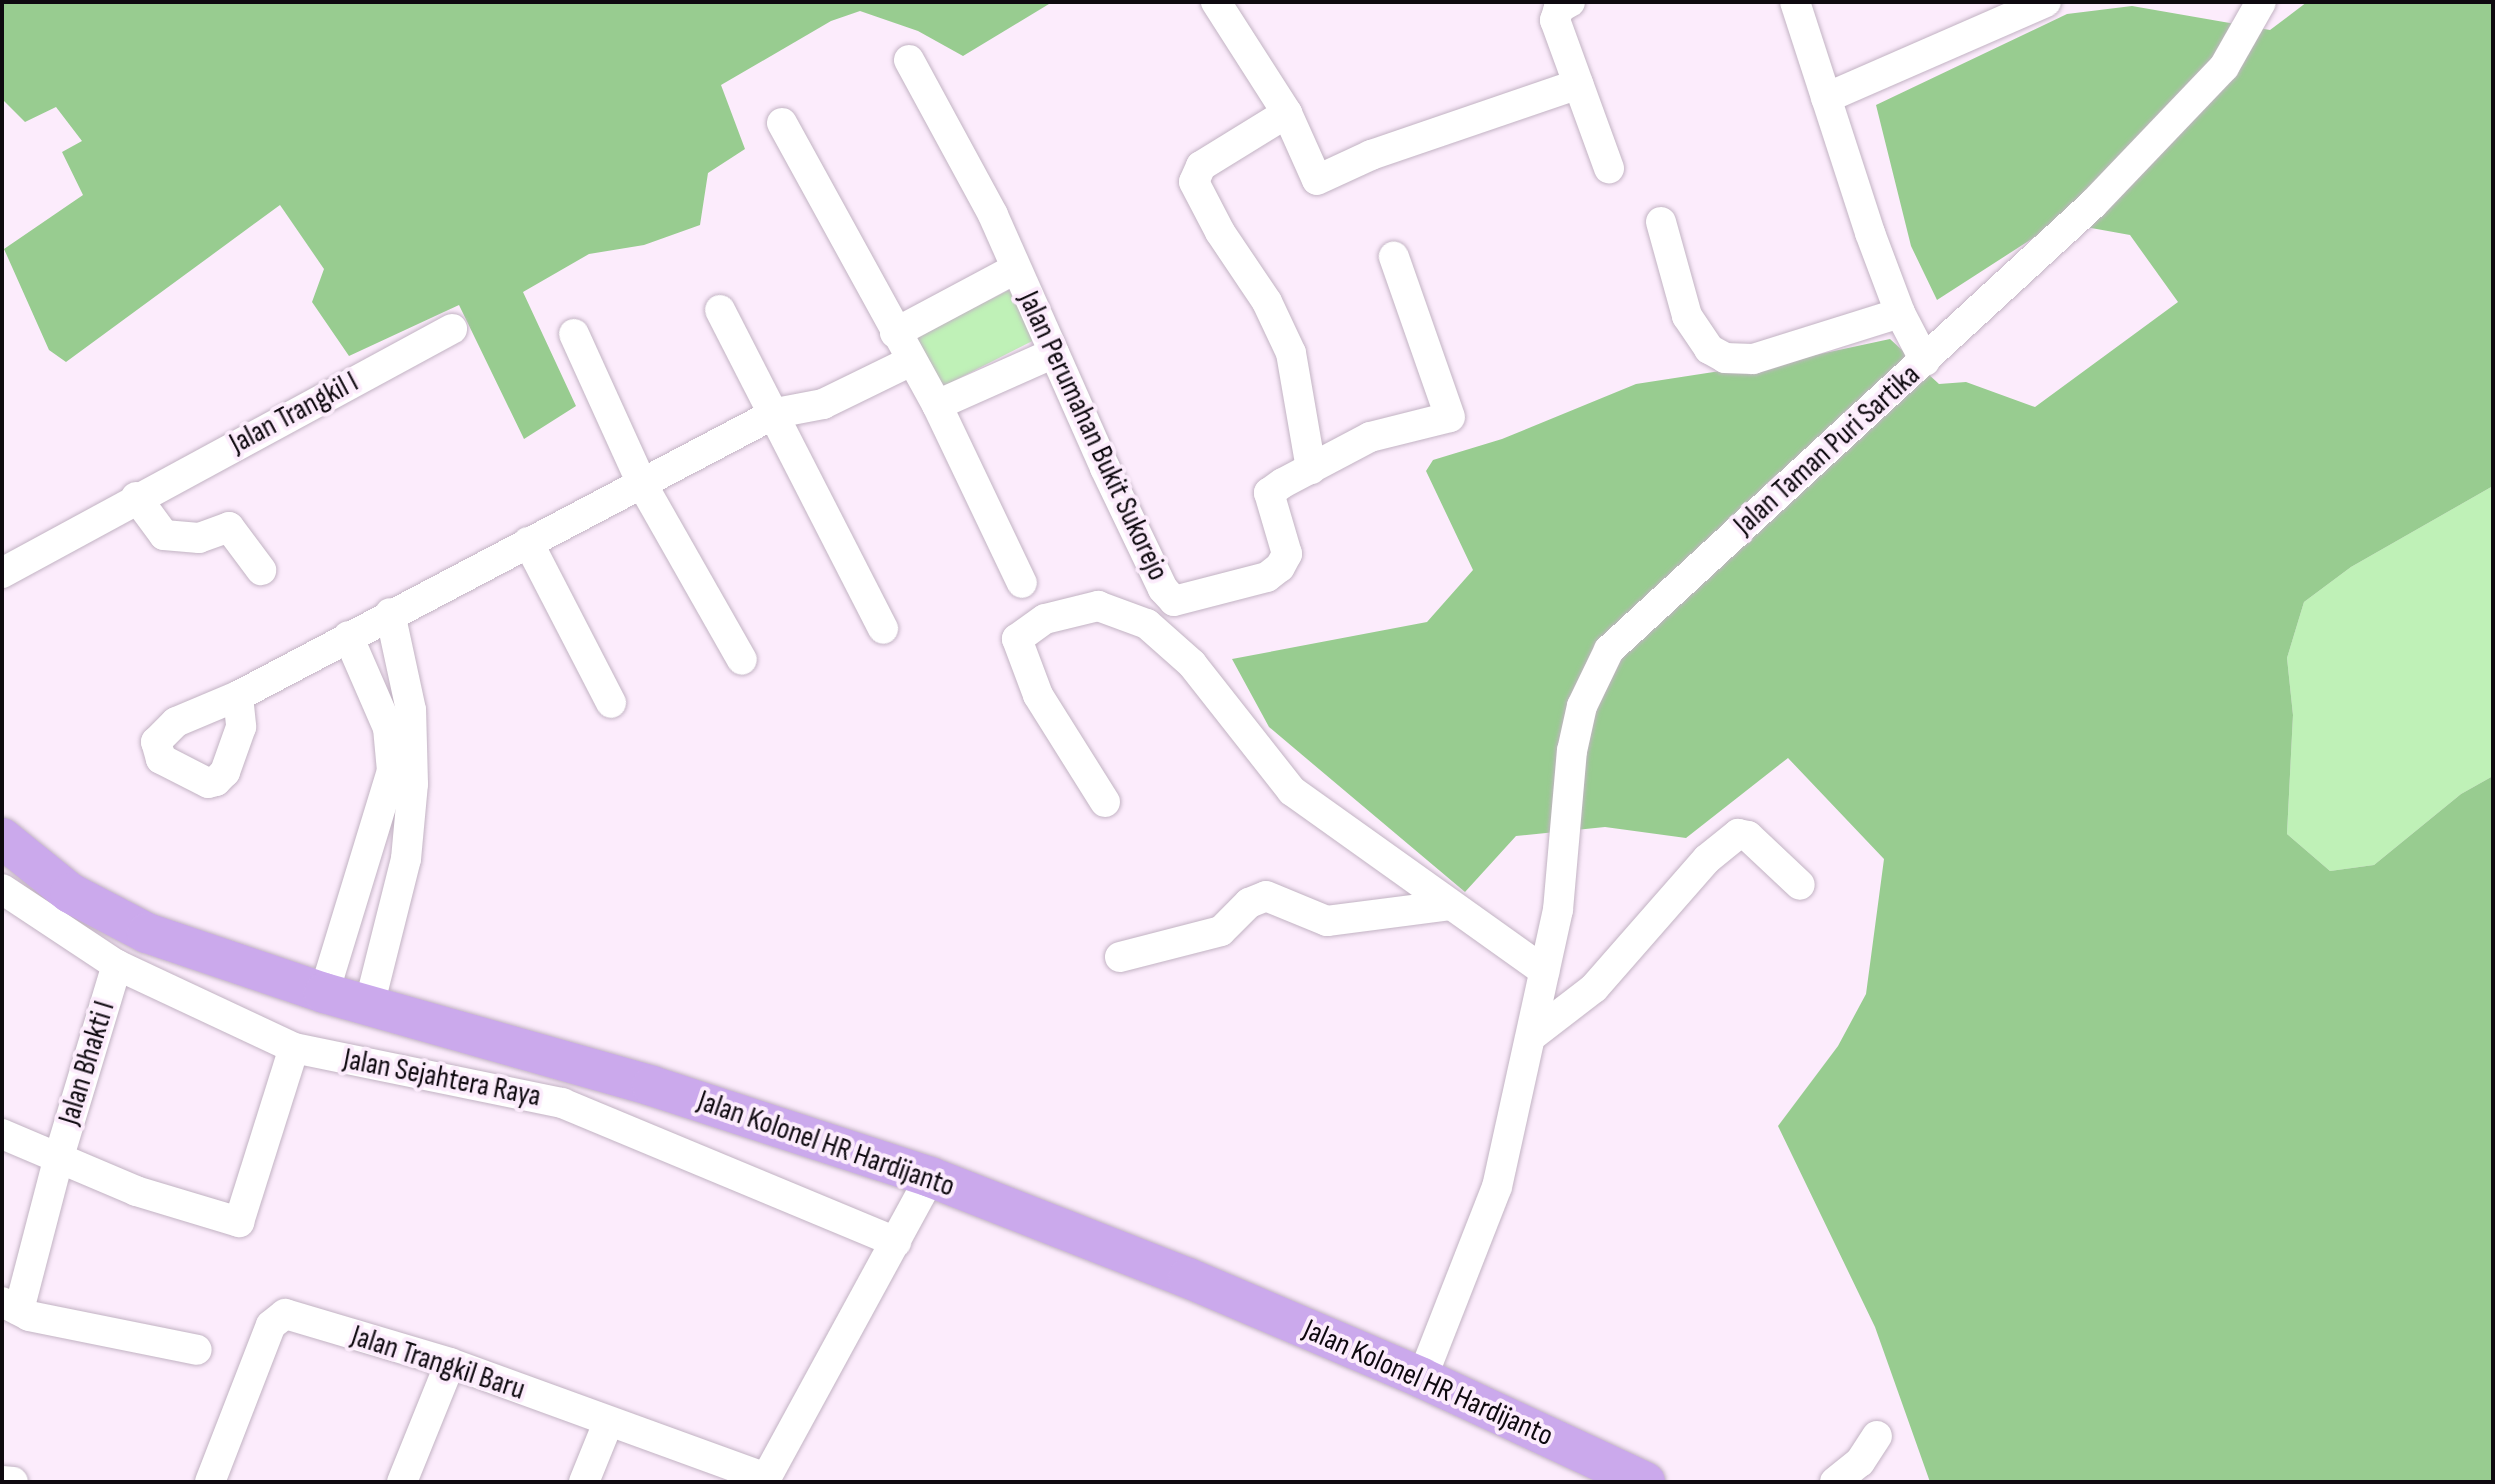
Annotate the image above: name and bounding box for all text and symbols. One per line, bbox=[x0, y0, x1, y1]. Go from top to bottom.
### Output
street label: Jalan Perumahan Bukit Sukorejo bbox=[1010, 286, 1176, 586]
street label: Jalan Taman Puri Sartika bbox=[1727, 357, 1927, 543]
street label: Jalan Trangkil I bbox=[224, 364, 364, 462]
street label: Jalan Bhakti I bbox=[51, 997, 123, 1129]
street label: Jalan Sejahtera Raya bbox=[340, 1041, 544, 1115]
street label: Jalan Kolonel HR Hardijanto bbox=[693, 1083, 959, 1205]
street label: Jalan Kolonel HR Hardijanto bbox=[1298, 1312, 1558, 1454]
street label: Jalan Trangkil Baru bbox=[347, 1318, 529, 1408]

